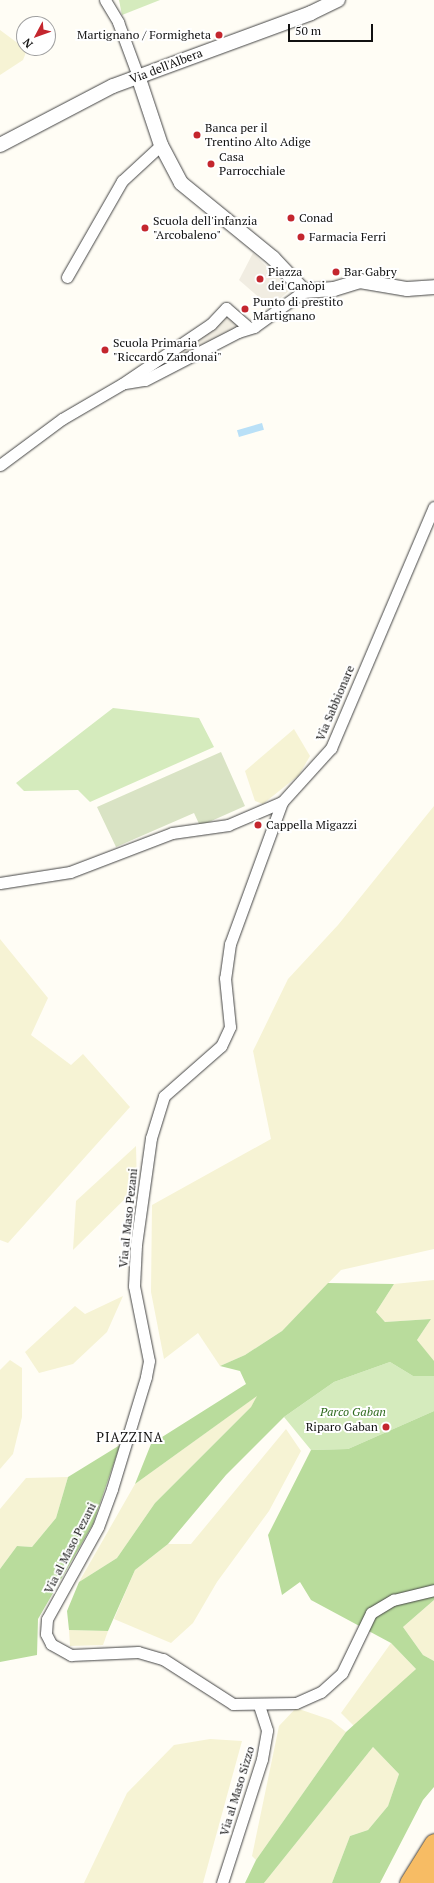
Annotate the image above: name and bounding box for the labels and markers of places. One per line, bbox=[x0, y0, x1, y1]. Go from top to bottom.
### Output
place label: Martignano / Formigheta bbox=[77, 28, 211, 42]
marker: Martignano / Formigheta bbox=[214, 30, 224, 40]
place label: Banca per il Trentino Alto Adige bbox=[205, 121, 311, 149]
marker: Banca per il Trentino Alto Adige bbox=[192, 130, 202, 140]
place label: Casa Parrocchiale bbox=[219, 150, 285, 178]
marker: Casa Parrocchiale bbox=[206, 159, 216, 169]
place label: Conad bbox=[299, 211, 333, 225]
marker: Conad bbox=[286, 213, 296, 223]
place label: Scuola dell'infanzia "Arcobaleno" bbox=[153, 214, 257, 242]
marker: Scuola dell'infanzia "Arcobaleno" bbox=[140, 223, 150, 233]
place label: Farmacia Ferri bbox=[309, 230, 386, 244]
marker: Farmacia Ferri bbox=[296, 232, 306, 242]
place label: Piazza dei Canòpi bbox=[268, 265, 325, 293]
place label: Bar Gabry bbox=[344, 265, 397, 279]
marker: Bar Gabry bbox=[331, 267, 341, 277]
marker: Piazza dei Canòpi bbox=[255, 274, 265, 284]
place label: Punto di prestito Martignano bbox=[253, 295, 343, 323]
marker: Punto di prestito Martignano bbox=[240, 304, 250, 314]
place label: Scuola Primaria "Riccardo Zandonai" bbox=[113, 336, 222, 364]
marker: Scuola Primaria "Riccardo Zandonai" bbox=[100, 345, 110, 355]
place label: Cappella Migazzi bbox=[266, 818, 357, 832]
marker: Cappella Migazzi bbox=[253, 820, 263, 830]
place label: Riparo Gaban bbox=[306, 1420, 378, 1434]
marker: Riparo Gaban bbox=[381, 1422, 391, 1432]

